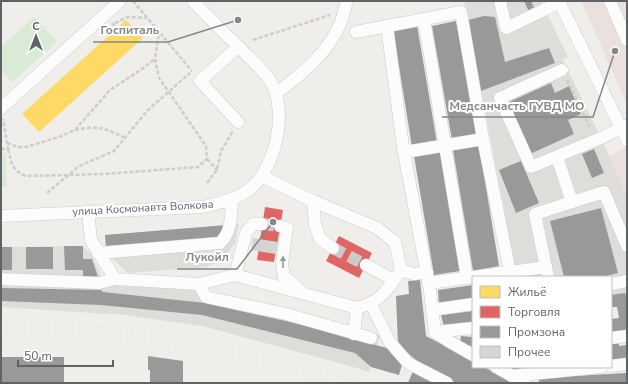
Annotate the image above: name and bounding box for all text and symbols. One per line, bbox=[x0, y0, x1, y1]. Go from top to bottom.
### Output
north arrow bbox=[16, 16, 56, 56]
callout: Госпиталь bbox=[93, 18, 168, 42]
text: С bbox=[32, 19, 40, 34]
text: Госпиталь bbox=[101, 22, 160, 38]
callout: Медсанчасть ГУВД МО bbox=[442, 93, 593, 117]
text: Медсанчасть ГУВД МО bbox=[450, 98, 584, 114]
street label: улица Космонавта Волкова bbox=[72, 197, 214, 219]
callout: Лукойл bbox=[177, 245, 237, 269]
text: Лукойл bbox=[185, 249, 229, 265]
one-way arrow bbox=[280, 255, 286, 268]
legend bbox=[472, 276, 612, 368]
text: Жильё bbox=[508, 284, 546, 300]
text: Торговля bbox=[508, 304, 560, 320]
text: Промзона bbox=[508, 324, 565, 340]
scale bar bbox=[18, 342, 113, 368]
text: Прочее bbox=[508, 344, 551, 360]
text: 50 m bbox=[24, 348, 52, 364]

